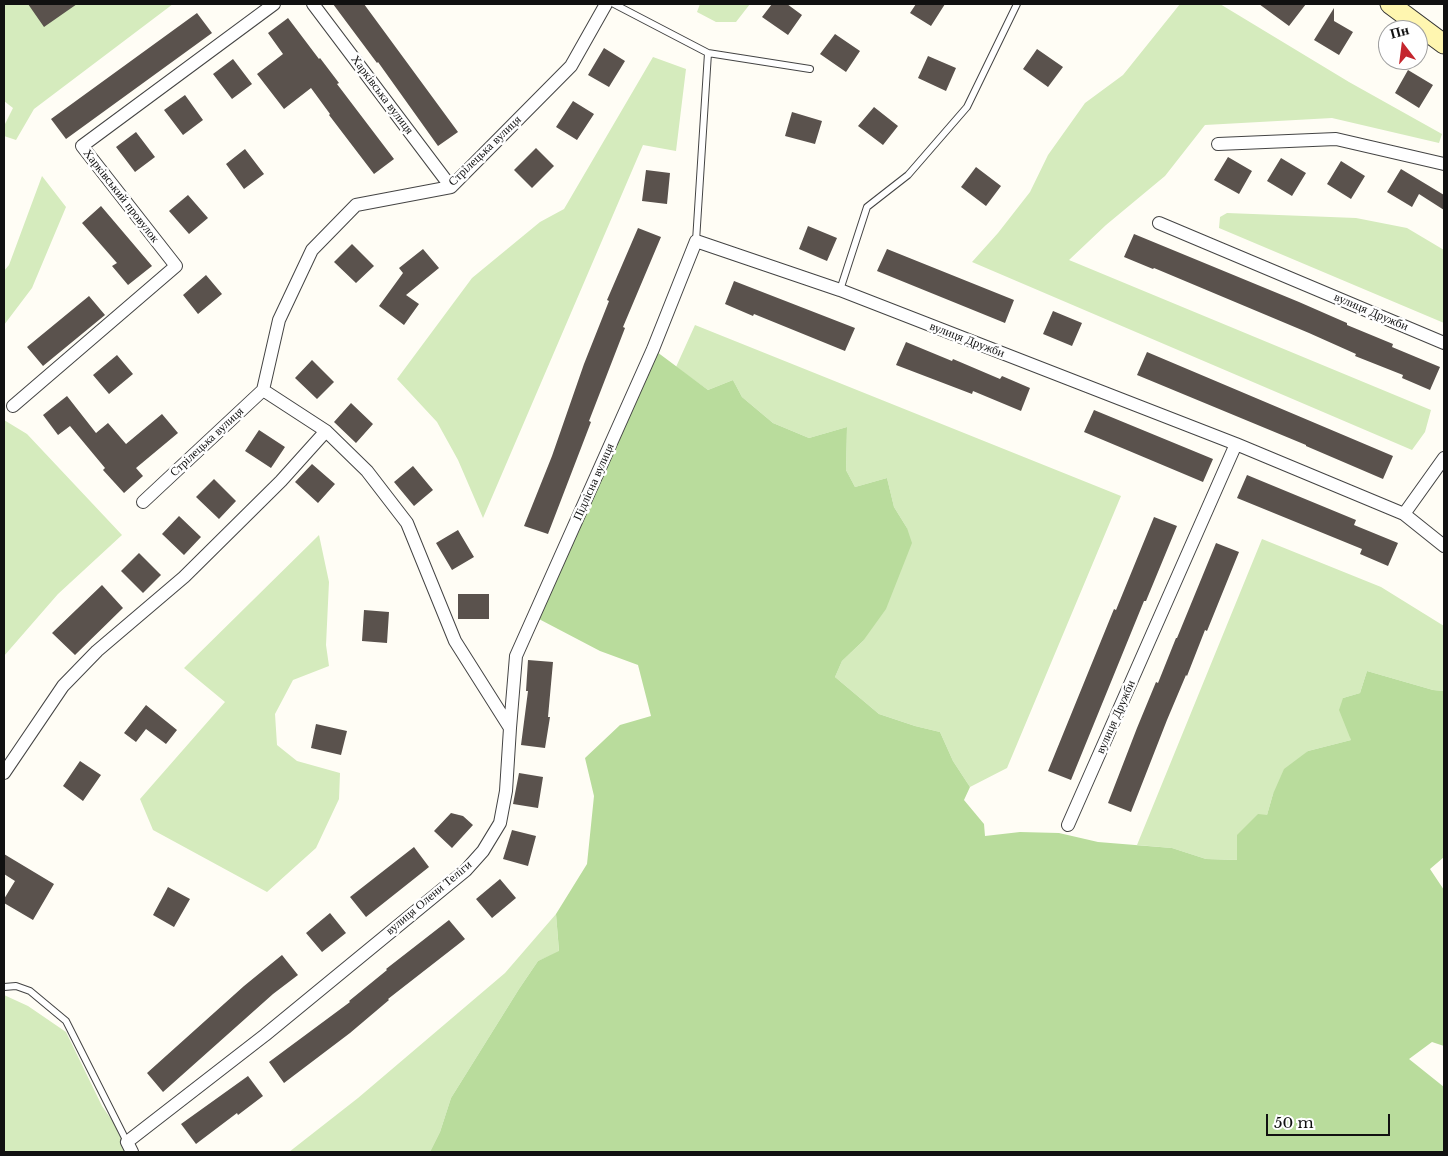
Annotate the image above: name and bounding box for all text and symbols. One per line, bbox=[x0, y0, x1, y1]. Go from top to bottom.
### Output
north arrow bbox=[1378, 20, 1428, 70]
text: Пн bbox=[1388, 20, 1411, 43]
street label: Харківська вулиця bbox=[348, 53, 416, 137]
street label: Стрілецька вулиця bbox=[446, 113, 524, 189]
street label: Харківський провулок bbox=[80, 146, 162, 246]
street label: вулиця Дружби bbox=[1332, 290, 1410, 334]
street label: вулиця Дружби bbox=[928, 319, 1006, 361]
street label: Стрілецька вулиця bbox=[167, 404, 247, 480]
street label: Підлісна вулиця bbox=[571, 441, 617, 523]
street label: вулиця Дружби bbox=[1093, 678, 1139, 756]
street label: вулиця Олени Теліги bbox=[383, 858, 475, 938]
scale bar bbox=[1268, 1104, 1392, 1136]
text: 50 m bbox=[1274, 1113, 1314, 1132]

